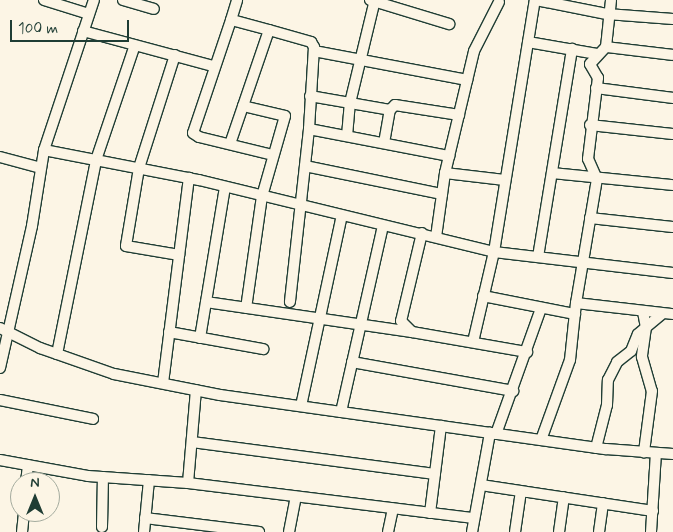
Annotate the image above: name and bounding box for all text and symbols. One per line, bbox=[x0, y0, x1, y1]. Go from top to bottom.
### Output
scale bar bbox=[12, 10, 131, 42]
text: 100 m bbox=[18, 19, 58, 39]
north arrow bbox=[10, 472, 60, 522]
text: N bbox=[30, 474, 40, 492]

